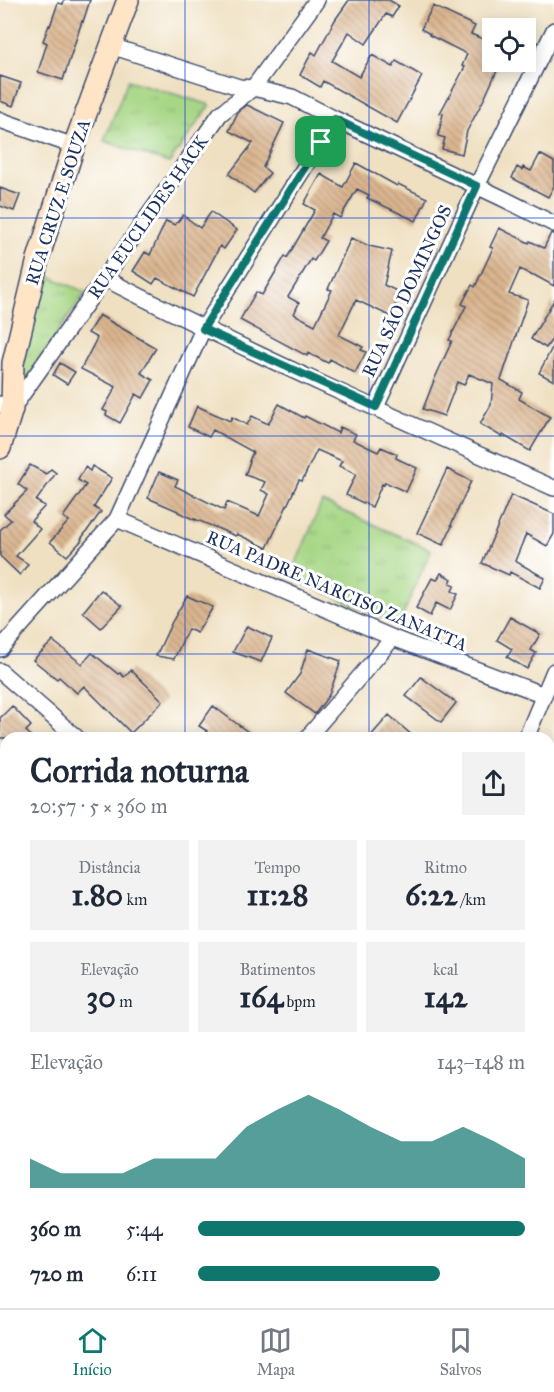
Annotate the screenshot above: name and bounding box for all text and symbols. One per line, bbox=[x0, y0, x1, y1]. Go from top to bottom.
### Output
map controls bbox=[482, 18, 536, 72]
button: locate bbox=[482, 18, 536, 72]
street label: RUA CRUZ E SOUZA bbox=[21, 116, 95, 288]
pin bbox=[295, 116, 346, 167]
icon: arrive bbox=[304, 125, 337, 158]
street label: RUA EUCLIDES HACK bbox=[83, 130, 214, 303]
street label: RUA SÃO DOMINGOS bbox=[357, 201, 457, 381]
street label: RUA PADRE NARCISO ZANATTA bbox=[203, 526, 471, 656]
text: Corrida noturna bbox=[30, 751, 249, 791]
button: share bbox=[462, 752, 525, 815]
text: 20:57 · 5 × 360 m bbox=[30, 794, 168, 818]
text: Distância bbox=[79, 858, 140, 877]
text: Tempo bbox=[255, 858, 300, 877]
text: Ritmo bbox=[424, 858, 467, 877]
text: 1.80 bbox=[72, 877, 123, 913]
text: 11:28 bbox=[246, 877, 309, 913]
text: 6:22 bbox=[405, 877, 457, 913]
text: km bbox=[123, 890, 147, 909]
text: /km bbox=[457, 890, 486, 909]
text: Elevação bbox=[80, 960, 139, 979]
text: Batimentos bbox=[240, 960, 315, 979]
text: kcal bbox=[433, 960, 458, 979]
text: 30 bbox=[86, 979, 116, 1015]
text: 164 bbox=[239, 979, 283, 1015]
text: 142 bbox=[424, 979, 467, 1015]
text: m bbox=[116, 992, 133, 1011]
text: bpm bbox=[283, 992, 316, 1011]
text: Elevação bbox=[30, 1050, 103, 1074]
text: 143–148 m bbox=[437, 1050, 525, 1074]
text: 360 m bbox=[30, 1217, 81, 1241]
text: 5:44 bbox=[126, 1217, 163, 1241]
text: 720 m bbox=[30, 1262, 83, 1286]
text: 6:11 bbox=[126, 1262, 157, 1286]
tab: Início bbox=[73, 1324, 112, 1379]
tab: Mapa bbox=[257, 1324, 295, 1379]
tab: Salvos bbox=[440, 1324, 481, 1379]

